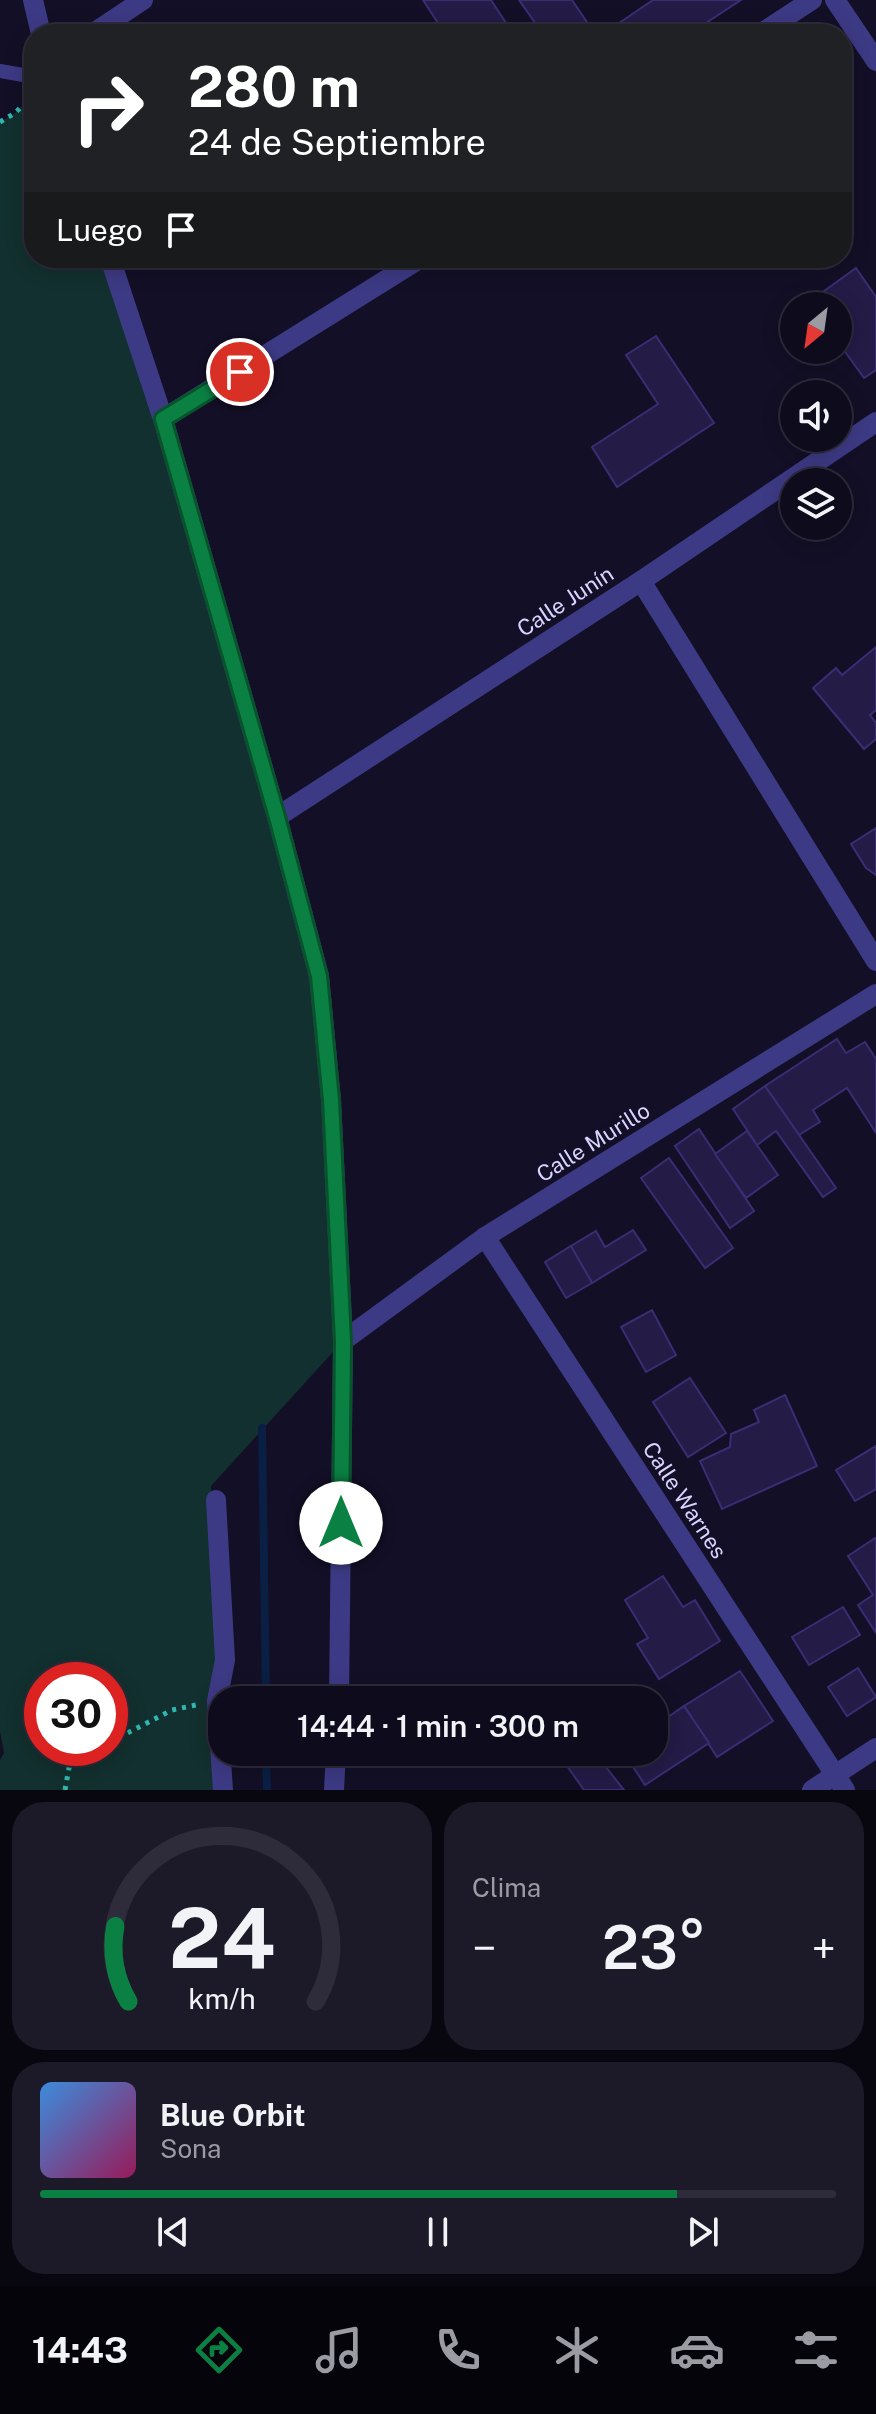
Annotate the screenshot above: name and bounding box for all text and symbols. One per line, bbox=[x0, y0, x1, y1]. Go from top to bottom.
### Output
text: 280 m bbox=[188, 54, 360, 120]
icon: right bbox=[56, 56, 160, 160]
text: 24 de Septiembre bbox=[188, 121, 486, 163]
icon: arrive bbox=[159, 208, 203, 252]
text: Luego bbox=[56, 212, 143, 248]
north arrow bbox=[780, 292, 852, 364]
map controls bbox=[780, 292, 852, 540]
pin bbox=[206, 338, 274, 406]
icon: arrive bbox=[218, 350, 262, 394]
button: sound bbox=[780, 380, 852, 452]
button: layers bbox=[780, 468, 852, 540]
street label: Calle Junín bbox=[512, 560, 618, 642]
street label: Calle Murillo bbox=[532, 1097, 654, 1187]
street label: Calle Warnes bbox=[638, 1437, 732, 1563]
position arrow bbox=[299, 1481, 383, 1565]
speed limit sign: 30 bbox=[24, 1662, 128, 1766]
text: 14:44 · 1 min · 300 m bbox=[297, 1708, 579, 1744]
text: Clima bbox=[472, 1872, 541, 1903]
text: 24 bbox=[168, 1889, 276, 1987]
text: 23° bbox=[602, 1912, 706, 1983]
text: − bbox=[472, 1922, 496, 1974]
text: + bbox=[812, 1922, 836, 1974]
text: km/h bbox=[188, 1982, 256, 2015]
text: Blue Orbit bbox=[160, 2097, 306, 2133]
text: Sona bbox=[160, 2133, 221, 2164]
icon: previous bbox=[151, 2210, 195, 2254]
icon: pause bbox=[416, 2210, 460, 2254]
icon: next bbox=[681, 2210, 725, 2254]
icon: directions bbox=[191, 2322, 247, 2378]
icon: music bbox=[311, 2322, 367, 2378]
icon: phone bbox=[430, 2322, 486, 2378]
icon: climate bbox=[549, 2322, 605, 2378]
icon: car bbox=[669, 2322, 725, 2378]
icon: filters bbox=[788, 2322, 844, 2378]
text: 14:43 bbox=[32, 2329, 128, 2371]

